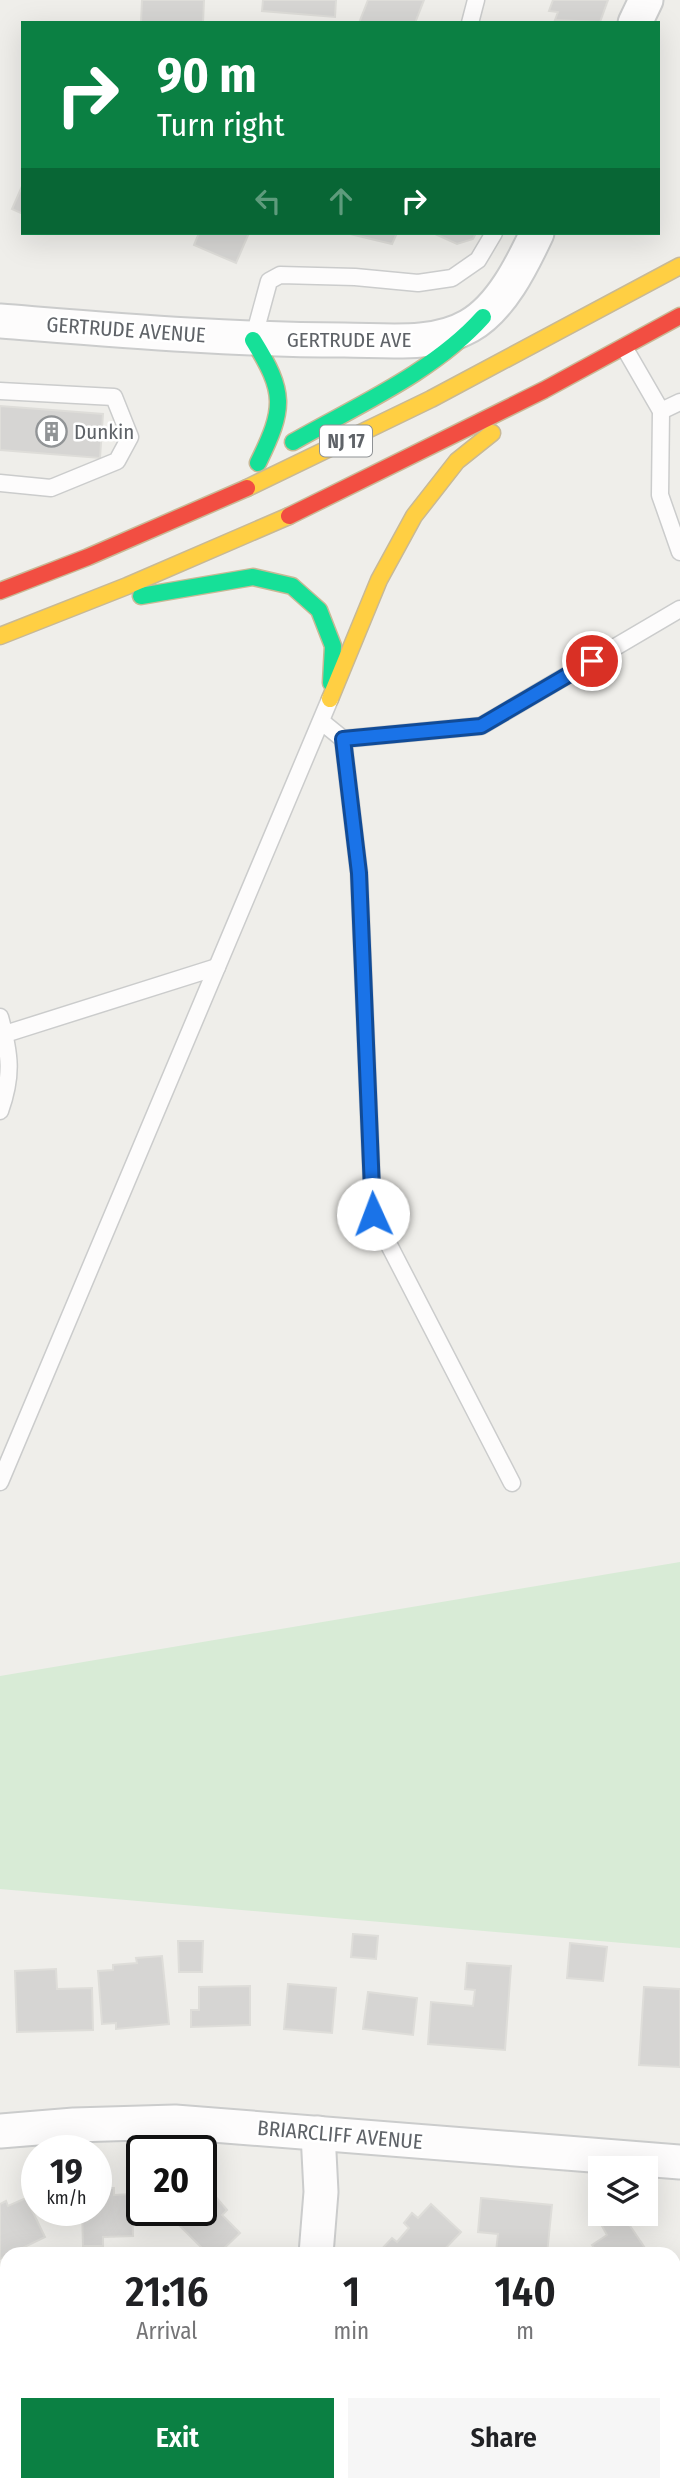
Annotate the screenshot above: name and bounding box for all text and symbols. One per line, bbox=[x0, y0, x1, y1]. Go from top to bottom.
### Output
text: 90 m bbox=[157, 46, 257, 105]
icon: right bbox=[42, 49, 133, 140]
text: Turn right bbox=[157, 106, 284, 144]
icon: left bbox=[249, 182, 287, 220]
icon: ahead bbox=[322, 182, 360, 220]
icon: right bbox=[395, 182, 433, 220]
street label: GERTRUDE AVENUE bbox=[46, 311, 207, 349]
street label: GERTRUDE AVE bbox=[287, 327, 411, 353]
building icon: Dunkin bbox=[34, 415, 68, 449]
place label: Dunkin bbox=[74, 419, 134, 445]
road number: NJ 17 bbox=[320, 426, 372, 456]
pin bbox=[562, 631, 622, 691]
icon: arrive bbox=[573, 642, 611, 680]
position arrow bbox=[336, 1177, 410, 1251]
street label: BRIARCLIFF AVENUE bbox=[256, 2115, 424, 2155]
speed limit sign: 20 bbox=[126, 2135, 217, 2226]
text: 19 bbox=[50, 2150, 83, 2192]
map controls bbox=[588, 2156, 658, 2226]
button: layers bbox=[588, 2156, 658, 2226]
text: km/h bbox=[46, 2187, 87, 2209]
text: 21:16 bbox=[125, 2267, 208, 2317]
text: 1 bbox=[343, 2267, 360, 2317]
text: 140 bbox=[494, 2267, 556, 2317]
text: Arrival bbox=[136, 2317, 197, 2345]
text: min bbox=[334, 2317, 369, 2345]
text: m bbox=[516, 2317, 534, 2345]
button: Exit bbox=[21, 2398, 334, 2478]
button: Share bbox=[348, 2398, 660, 2478]

